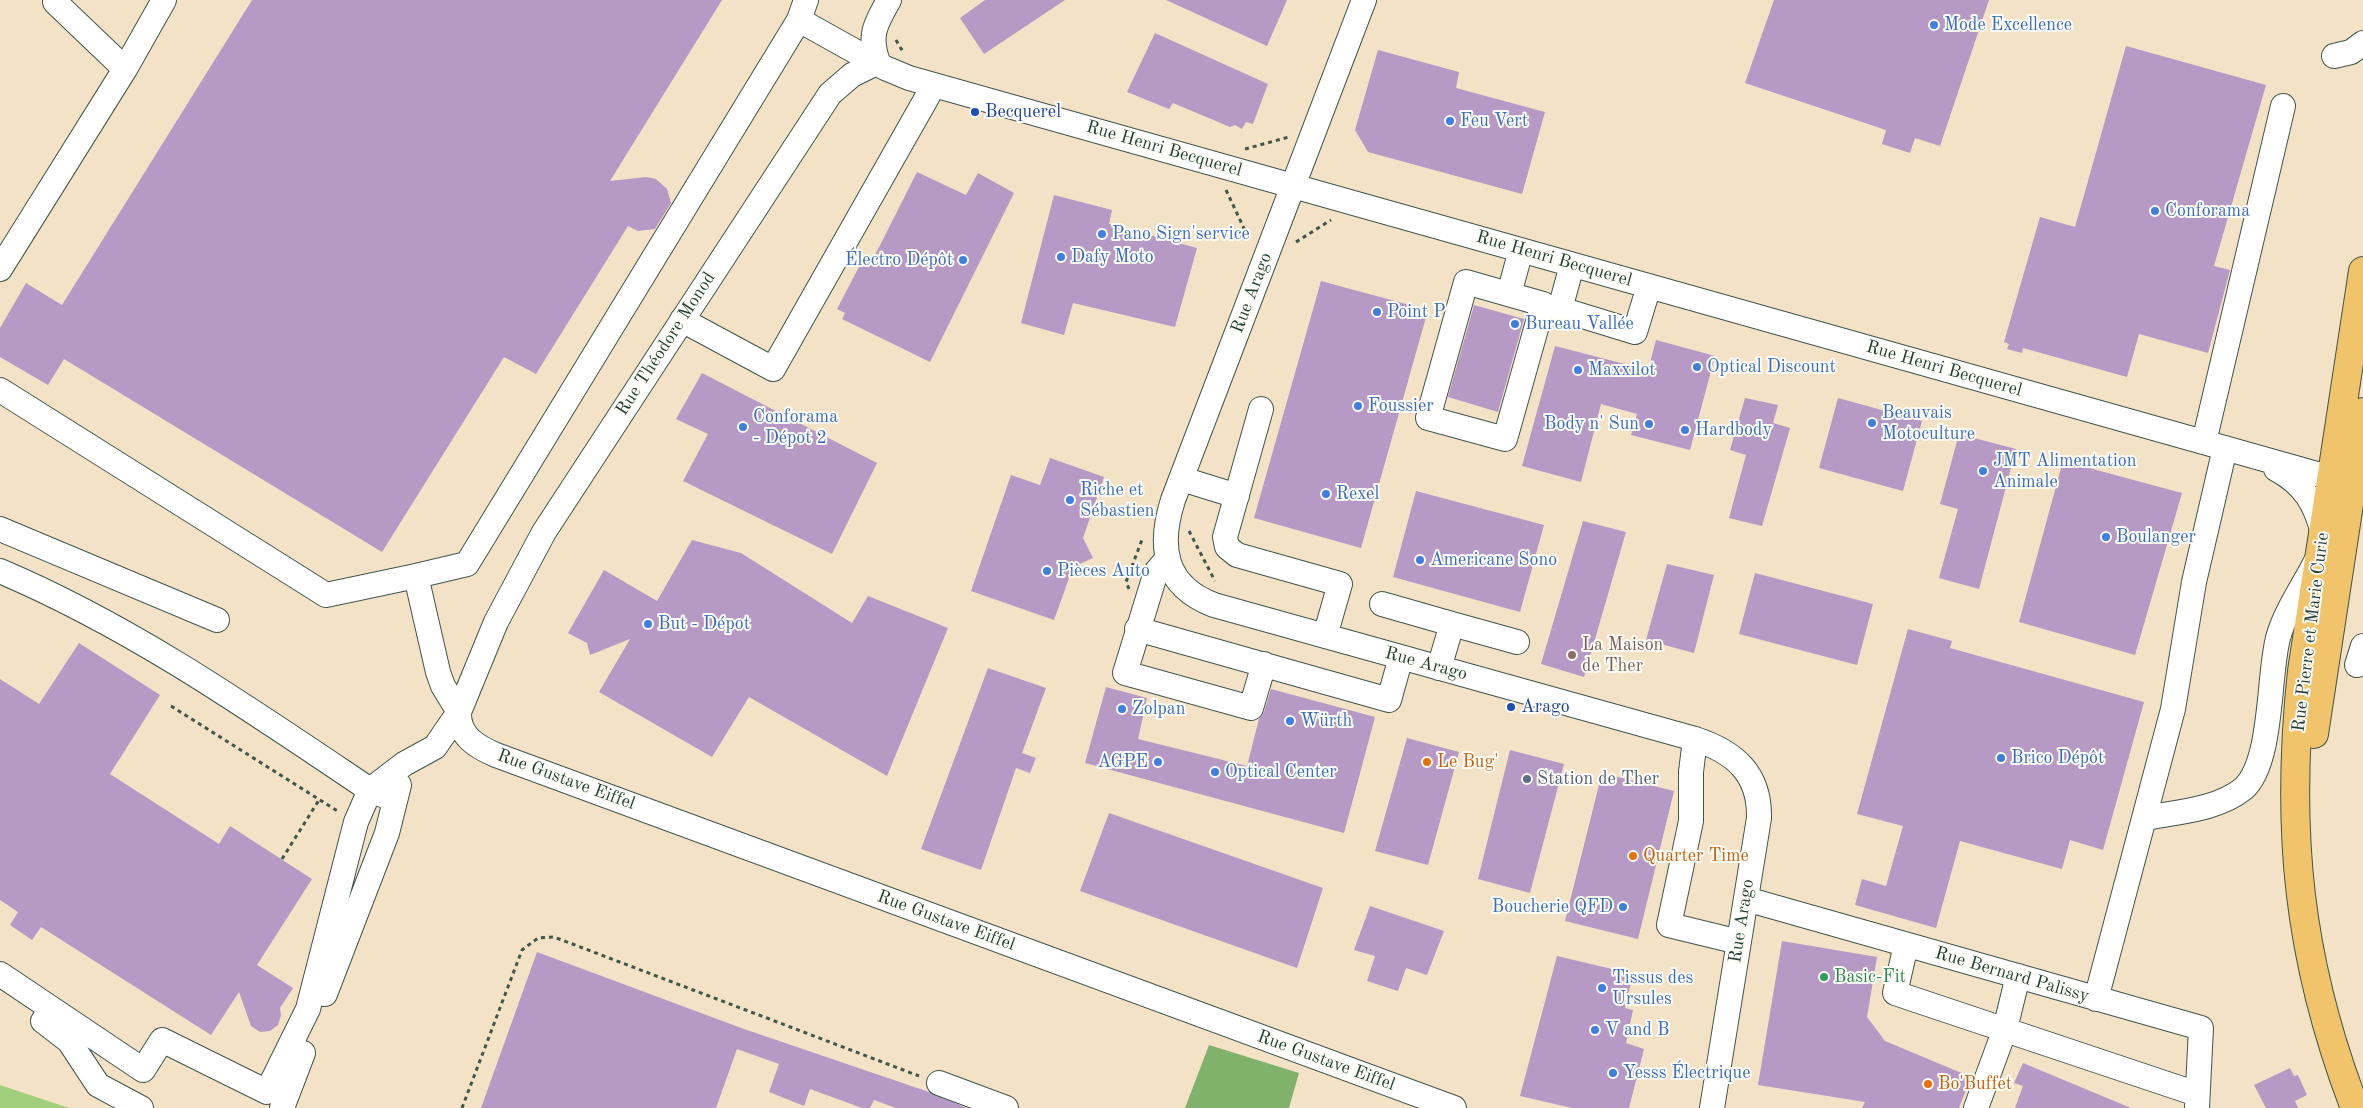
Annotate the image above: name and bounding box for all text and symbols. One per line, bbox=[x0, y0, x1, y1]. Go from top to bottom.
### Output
place label: Mode Excellence bbox=[1944, 14, 2072, 36]
marker: Mode Excellence bbox=[1928, 19, 1940, 31]
place label: Becquerel bbox=[985, 101, 1061, 123]
marker: Becquerel bbox=[969, 106, 981, 118]
place label: Feu Vert bbox=[1460, 110, 1528, 132]
marker: Feu Vert bbox=[1444, 115, 1456, 127]
street label: Rue Henri Becquerel bbox=[1084, 116, 1244, 182]
place label: Conforama bbox=[2165, 200, 2250, 222]
marker: Conforama bbox=[2149, 205, 2161, 217]
place label: Pano Sign'service bbox=[1112, 223, 1250, 245]
street label: Rue Henri Becquerel bbox=[1474, 226, 1634, 292]
marker: Pano Sign'service bbox=[1096, 228, 1108, 240]
place label: Dafy Moto bbox=[1071, 246, 1154, 268]
place label: Électro Dépôt bbox=[845, 249, 953, 271]
street label: Rue Arago bbox=[1227, 250, 1277, 336]
marker: Dafy Moto bbox=[1055, 251, 1067, 263]
marker: Électro Dépôt bbox=[957, 254, 969, 266]
street label: Rue Théodore Monod bbox=[612, 268, 720, 420]
place label: Point P bbox=[1387, 301, 1445, 323]
marker: Point P bbox=[1371, 306, 1383, 318]
place label: Bureau Vallée bbox=[1525, 313, 1634, 335]
marker: Bureau Vallée bbox=[1509, 318, 1521, 330]
street label: Rue Henri Becquerel bbox=[1864, 336, 2024, 402]
place label: Optical Discount bbox=[1707, 356, 1836, 378]
place label: Maxxilot bbox=[1588, 359, 1656, 381]
marker: Optical Discount bbox=[1691, 361, 1703, 373]
marker: Maxxilot bbox=[1572, 364, 1584, 376]
place label: Foussier bbox=[1368, 395, 1434, 417]
marker: Foussier bbox=[1352, 400, 1364, 412]
place label: Beauvais Motoculture bbox=[1882, 402, 1975, 444]
place label: Conforama - Dépot 2 bbox=[753, 406, 838, 448]
place label: Body n' Sun bbox=[1544, 413, 1639, 435]
marker: Beauvais Motoculture bbox=[1866, 417, 1878, 429]
marker: Body n' Sun bbox=[1643, 418, 1655, 430]
place label: Hardbody bbox=[1695, 419, 1772, 441]
marker: Conforama - Dépot 2 bbox=[737, 421, 749, 433]
marker: Hardbody bbox=[1679, 424, 1691, 436]
place label: JMT Alimentation Animale bbox=[1993, 450, 2136, 492]
marker: JMT Alimentation Animale bbox=[1977, 465, 1989, 477]
place label: Riche et Sébastien bbox=[1080, 479, 1155, 522]
place label: Rexel bbox=[1336, 483, 1379, 505]
marker: Rexel bbox=[1320, 488, 1332, 500]
marker: Riche et Sébastien bbox=[1064, 494, 1076, 506]
place label: Boulanger bbox=[2116, 526, 2196, 548]
marker: Boulanger bbox=[2100, 531, 2112, 543]
street label: Rue Pierre et Marie Curie bbox=[2288, 531, 2334, 733]
place label: Americane Sono bbox=[1430, 549, 1557, 571]
marker: Americane Sono bbox=[1414, 554, 1426, 566]
place label: Pièces Auto bbox=[1057, 560, 1150, 582]
marker: Pièces Auto bbox=[1041, 565, 1053, 577]
place label: But - Dépot bbox=[658, 613, 750, 635]
marker: But - Dépot bbox=[642, 618, 654, 630]
place label: La Maison de Ther bbox=[1582, 634, 1663, 676]
street label: Rue Arago bbox=[1382, 643, 1470, 685]
marker: La Maison de Ther bbox=[1566, 649, 1578, 661]
place label: Arago bbox=[1521, 696, 1570, 718]
place label: Zolpan bbox=[1132, 698, 1185, 720]
marker: Arago bbox=[1505, 701, 1517, 713]
marker: Zolpan bbox=[1116, 703, 1128, 715]
place label: Würth bbox=[1300, 710, 1352, 732]
marker: Würth bbox=[1284, 715, 1296, 727]
street label: Rue Gustave Eiffel bbox=[494, 745, 638, 815]
place label: Brico Dépôt bbox=[2011, 747, 2104, 769]
place label: AGPE bbox=[1097, 751, 1148, 773]
place label: Le Bug' bbox=[1437, 751, 1498, 773]
marker: Brico Dépôt bbox=[1995, 752, 2007, 764]
marker: AGPE bbox=[1152, 756, 1164, 768]
marker: Le Bug' bbox=[1421, 756, 1433, 768]
place label: Optical Center bbox=[1225, 761, 1337, 783]
marker: Optical Center bbox=[1209, 766, 1221, 778]
place label: Station de Ther bbox=[1537, 768, 1659, 790]
marker: Station de Ther bbox=[1521, 773, 1533, 785]
place label: Quarter Time bbox=[1643, 845, 1749, 867]
marker: Quarter Time bbox=[1627, 850, 1639, 862]
street label: Rue Arago bbox=[1725, 878, 1759, 964]
street label: Rue Gustave Eiffel bbox=[874, 886, 1018, 956]
place label: Boucherie QFD bbox=[1492, 896, 1613, 918]
marker: Boucherie QFD bbox=[1617, 901, 1629, 913]
street label: Rue Bernard Palissy bbox=[1932, 943, 2092, 1007]
place label: Basic-Fit bbox=[1834, 966, 1906, 988]
place label: Tissus des Ursules bbox=[1612, 967, 1693, 1010]
marker: Basic-Fit bbox=[1818, 971, 1830, 983]
marker: Tissus des Ursules bbox=[1596, 982, 1608, 994]
place label: V and B bbox=[1605, 1019, 1669, 1041]
marker: V and B bbox=[1589, 1024, 1601, 1036]
street label: Rue Gustave Eiffel bbox=[1254, 1026, 1398, 1096]
place label: Yesss Électrique bbox=[1623, 1062, 1750, 1084]
marker: Yesss Électrique bbox=[1607, 1067, 1619, 1079]
place label: Bo'Buffet bbox=[1938, 1073, 2012, 1095]
marker: Bo'Buffet bbox=[1922, 1078, 1934, 1090]

